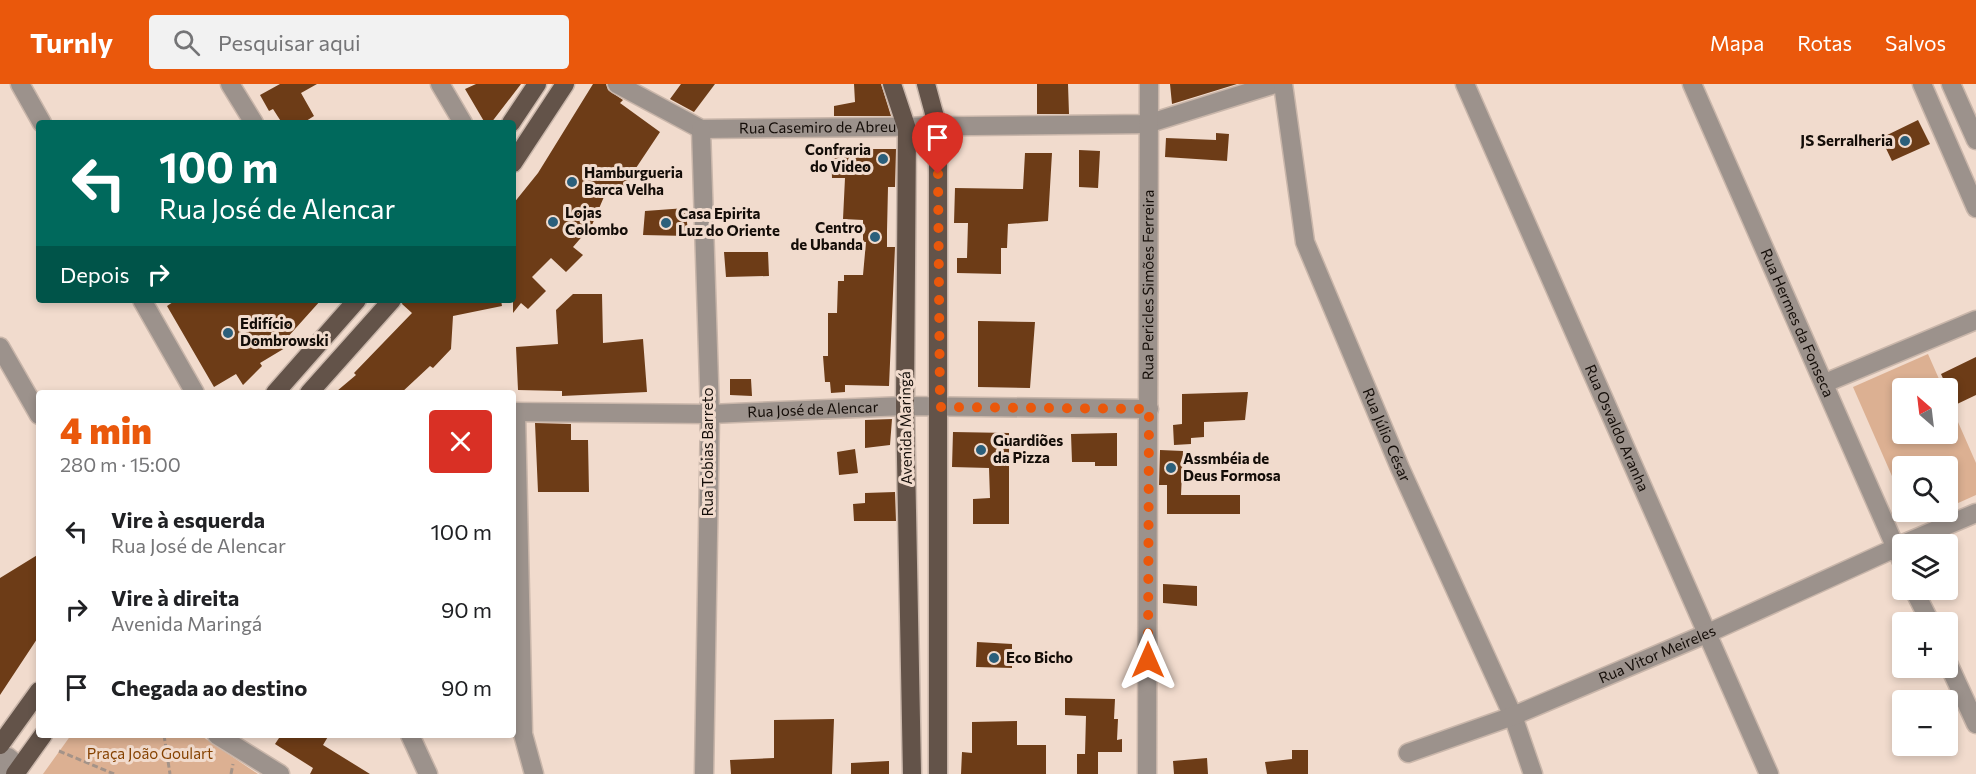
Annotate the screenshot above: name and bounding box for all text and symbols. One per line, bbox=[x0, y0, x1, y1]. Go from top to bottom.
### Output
search box bbox=[149, 15, 569, 69]
text: Turnly bbox=[30, 25, 113, 59]
icon: search bbox=[170, 26, 203, 59]
text: Pesquisar aqui bbox=[218, 29, 361, 56]
text: Mapa bbox=[1710, 30, 1764, 55]
text: Rotas bbox=[1797, 30, 1852, 55]
text: Salvos bbox=[1885, 30, 1946, 55]
pin bbox=[912, 112, 963, 174]
street label: Rua Casemiro de Abreu bbox=[739, 117, 896, 137]
icon: arrive bbox=[921, 121, 954, 154]
place label: JS Serralheria bbox=[1800, 131, 1893, 149]
marker: JS Serralheria bbox=[1898, 134, 1912, 148]
text: 100 m bbox=[159, 140, 279, 192]
place label: Confraria do Video bbox=[805, 140, 871, 175]
icon: left bbox=[60, 144, 138, 222]
marker: Confraria do Video bbox=[876, 152, 890, 166]
place label: Hamburgueria Barca Velha bbox=[584, 163, 683, 198]
marker: Hamburgueria Barca Velha bbox=[565, 175, 579, 189]
street label: Rua Pericles Simões Ferreira bbox=[1138, 190, 1157, 380]
text: Rua José de Alencar bbox=[159, 192, 395, 225]
place label: Lojas Colombo bbox=[565, 203, 628, 238]
place label: Casa Epirita Luz do Oriente bbox=[678, 204, 780, 239]
marker: Lojas Colombo bbox=[546, 215, 560, 229]
marker: Casa Epirita Luz do Oriente bbox=[659, 216, 673, 230]
place label: Centro de Ubanda bbox=[790, 218, 863, 253]
marker: Centro de Ubanda bbox=[868, 230, 882, 244]
street label: Rua Hermes da Fonseca bbox=[1757, 246, 1838, 400]
icon: right bbox=[142, 258, 175, 291]
text: Depois bbox=[60, 261, 130, 288]
place label: Edifício Dombrowski bbox=[240, 314, 329, 349]
marker: Edifício Dombrowski bbox=[221, 326, 235, 340]
street label: Rua Osvaldo Aranha bbox=[1582, 361, 1653, 494]
street label: Avenida Maringá bbox=[895, 371, 915, 485]
north arrow bbox=[1892, 378, 1958, 444]
map controls bbox=[1892, 378, 1958, 756]
street label: Rua Júlio César bbox=[1359, 385, 1415, 484]
street label: Rua Tobias Barreto bbox=[698, 388, 716, 516]
street label: Rua José de Alencar bbox=[747, 397, 879, 420]
text: 4 min bbox=[60, 407, 152, 451]
button: close bbox=[429, 410, 492, 473]
place label: Guardiões da Pizza bbox=[993, 431, 1063, 466]
marker: Guardiões da Pizza bbox=[974, 443, 988, 457]
place label: Assmbéia de Deus Formosa bbox=[1183, 449, 1281, 484]
text: 280 m · 15:00 bbox=[60, 452, 181, 476]
button: search bbox=[1892, 456, 1958, 522]
marker: Assmbéia de Deus Formosa bbox=[1164, 461, 1178, 475]
text: Vire à esquerda bbox=[111, 506, 265, 533]
icon: left bbox=[60, 515, 93, 548]
text: 100 m bbox=[430, 518, 492, 545]
text: Rua José de Alencar bbox=[111, 533, 286, 557]
button: layers bbox=[1892, 534, 1958, 600]
text: Vire à direita bbox=[111, 584, 239, 611]
icon: right bbox=[60, 593, 93, 626]
text: 90 m bbox=[441, 596, 492, 623]
text: Avenida Maringá bbox=[111, 611, 262, 635]
button: + bbox=[1892, 612, 1958, 678]
street label: Rua Vitor Meireles bbox=[1596, 621, 1718, 687]
position arrow bbox=[1116, 628, 1180, 692]
place label: Eco Bicho bbox=[1006, 648, 1073, 666]
marker: Eco Bicho bbox=[987, 651, 1001, 665]
icon: arrive bbox=[60, 671, 93, 704]
text: Chegada ao destino bbox=[111, 674, 307, 701]
text: 90 m bbox=[441, 674, 492, 701]
button: − bbox=[1892, 690, 1958, 756]
park label: Praça João Goulart bbox=[87, 744, 213, 762]

